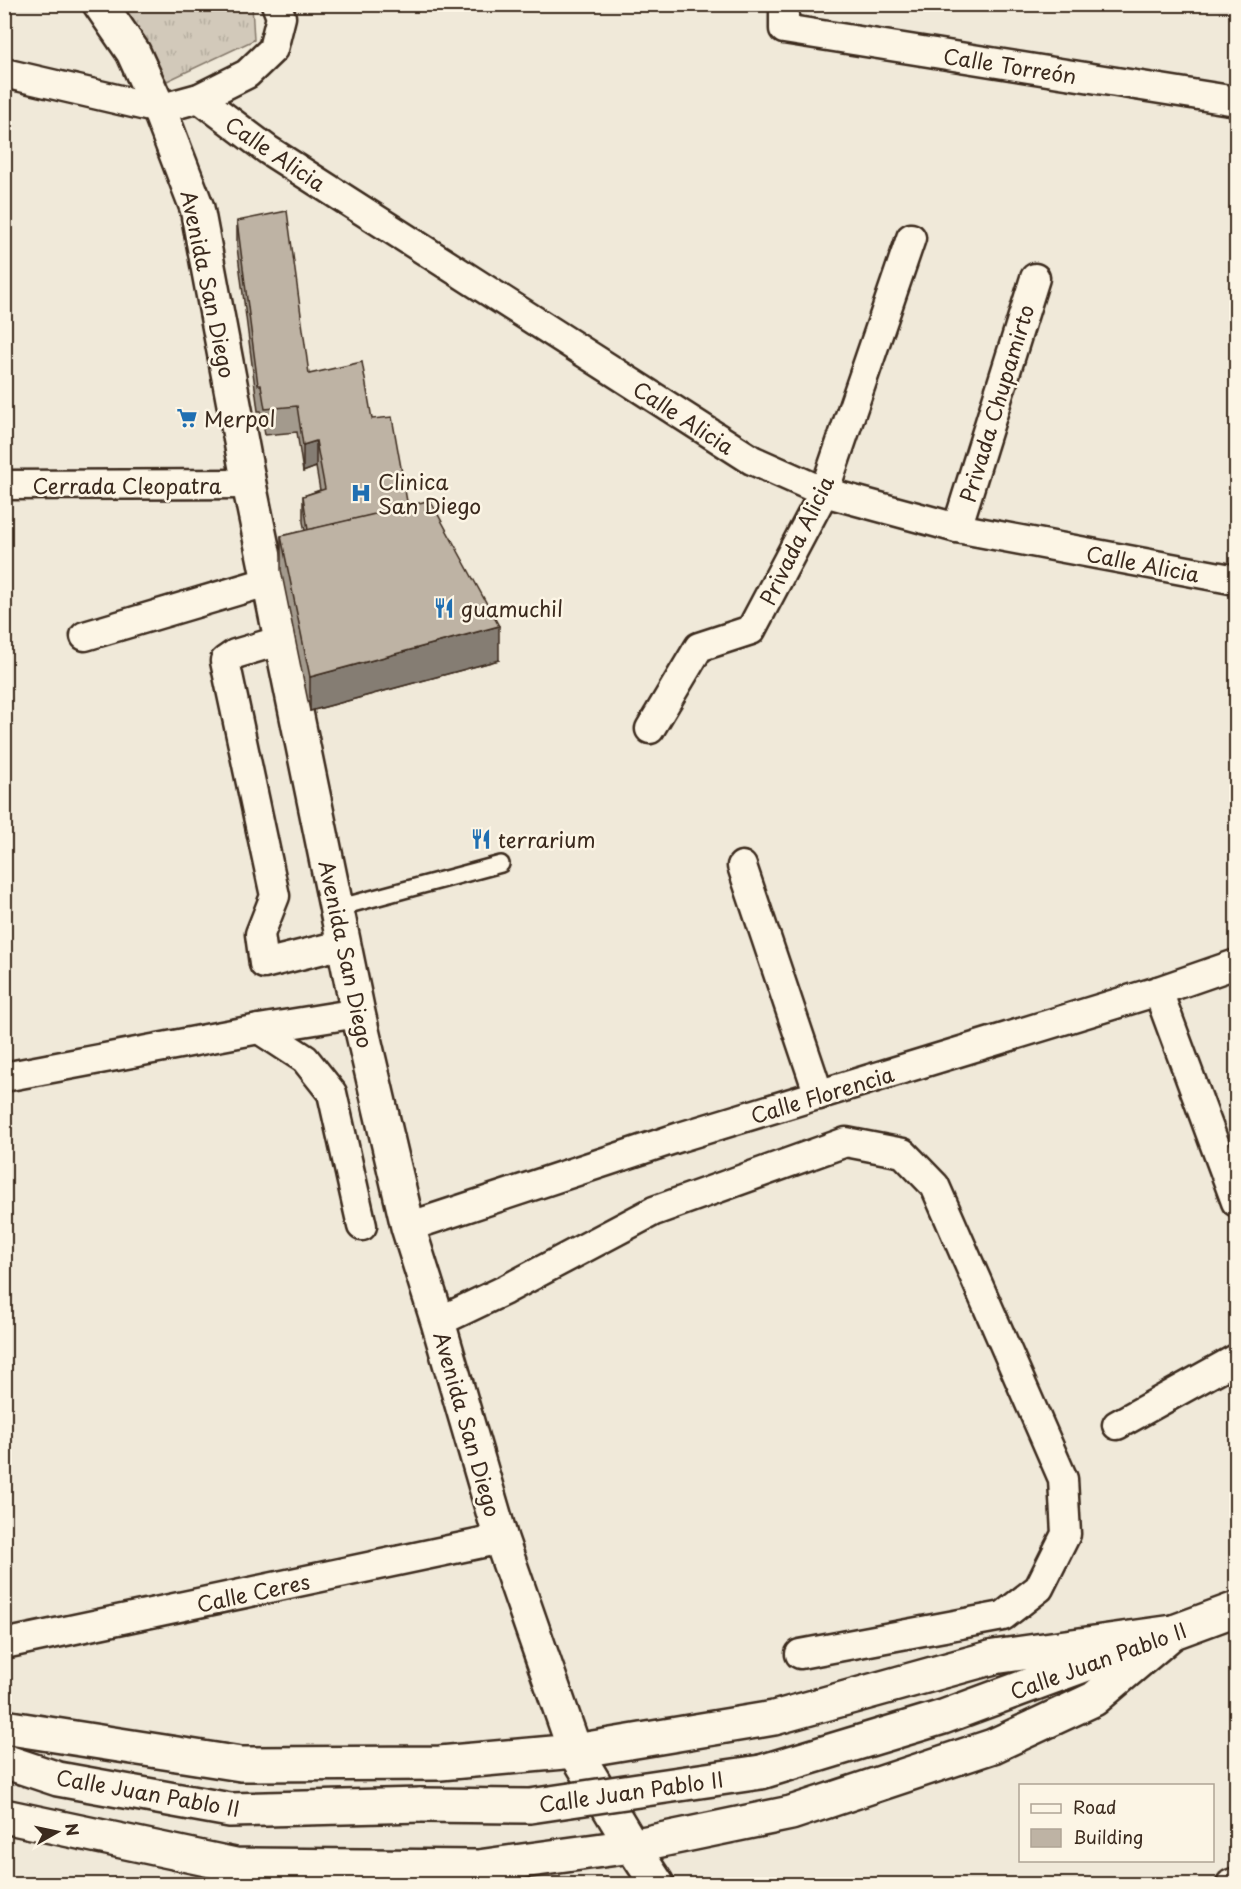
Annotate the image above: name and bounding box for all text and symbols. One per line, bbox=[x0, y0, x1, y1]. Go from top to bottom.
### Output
street label: Calle Torreón bbox=[941, 39, 1079, 91]
street label: Calle Alicia bbox=[219, 108, 333, 198]
street label: Avenida San Diego bbox=[173, 187, 245, 381]
street label: Privada Chupamirto bbox=[951, 300, 1041, 506]
street label: Calle Alicia bbox=[627, 372, 741, 462]
place label: Merpol bbox=[204, 402, 275, 434]
supermarket icon: Merpol bbox=[175, 406, 199, 430]
place label: Clinica San Diego bbox=[378, 465, 481, 521]
street label: Cerrada Cleopatra bbox=[32, 469, 222, 501]
street label: Privada Alicia bbox=[751, 470, 841, 610]
hospital icon: Clinica San Diego bbox=[349, 481, 373, 505]
street label: Calle Alicia bbox=[1084, 536, 1203, 590]
place label: guamuchil bbox=[461, 592, 563, 624]
restaurant icon: guamuchil bbox=[432, 596, 456, 620]
place label: terrarium bbox=[498, 823, 596, 855]
restaurant icon: terrarium bbox=[469, 827, 493, 851]
street label: Avenida San Diego bbox=[311, 857, 383, 1051]
street label: Calle Florencia bbox=[746, 1057, 898, 1131]
street label: Avenida San Diego bbox=[426, 1328, 510, 1520]
street label: Calle Ceres bbox=[194, 1564, 312, 1620]
street label: Calle Juan Pablo II bbox=[1005, 1613, 1191, 1707]
street label: Calle Juan Pablo II bbox=[54, 1760, 242, 1824]
street label: Calle Juan Pablo II bbox=[537, 1762, 725, 1820]
legend bbox=[1019, 1784, 1214, 1862]
text: Road bbox=[1073, 1793, 1117, 1820]
north arrow bbox=[27, 1802, 87, 1862]
text: N bbox=[60, 1821, 86, 1838]
text: Building bbox=[1073, 1823, 1143, 1850]

